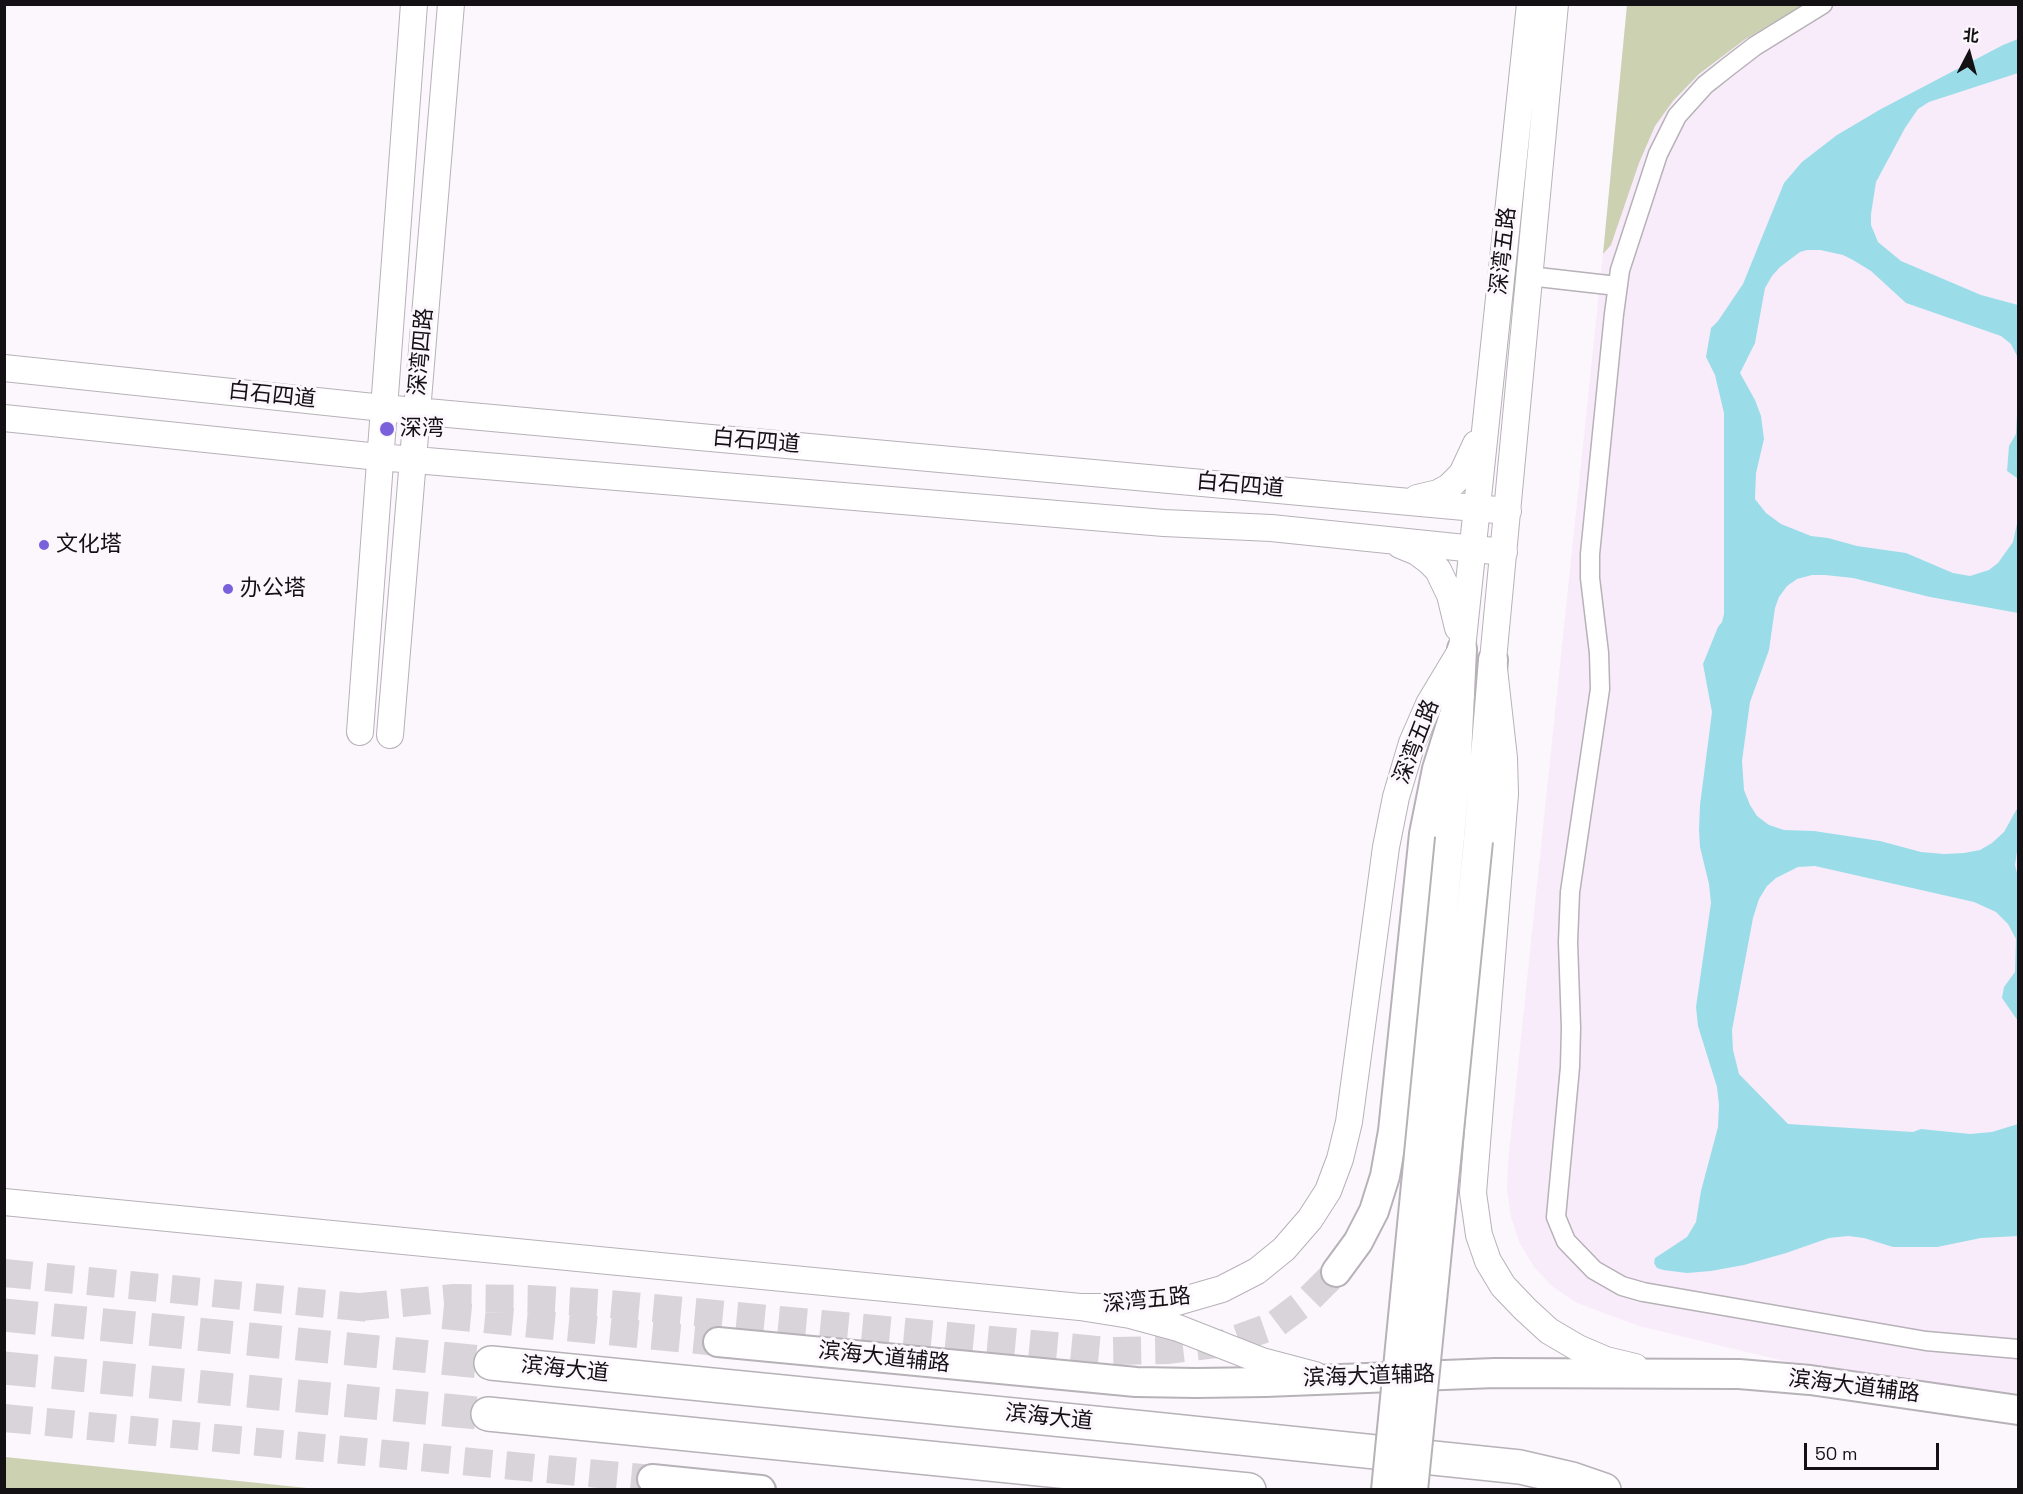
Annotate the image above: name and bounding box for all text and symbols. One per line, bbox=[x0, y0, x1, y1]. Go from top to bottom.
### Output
north arrow bbox=[1939, 24, 1999, 84]
text: 北 bbox=[1962, 24, 1980, 47]
street label: 深湾五路 bbox=[1486, 206, 1522, 296]
street label: 深湾四路 bbox=[405, 307, 439, 397]
street label: 白石四道 bbox=[227, 378, 317, 414]
place label: 深湾 bbox=[400, 416, 444, 442]
marker: 深湾 bbox=[378, 420, 396, 438]
street label: 白石四道 bbox=[711, 425, 801, 459]
street label: 白石四道 bbox=[1195, 469, 1285, 503]
place label: 文化塔 bbox=[56, 532, 122, 558]
marker: 文化塔 bbox=[37, 538, 51, 552]
place label: 办公塔 bbox=[240, 576, 306, 602]
marker: 办公塔 bbox=[221, 582, 235, 596]
street label: 深湾五路 bbox=[1389, 696, 1445, 788]
street label: 深湾五路 bbox=[1102, 1283, 1192, 1319]
street label: 滨海大道辅路 bbox=[817, 1338, 951, 1378]
street label: 滨海大道 bbox=[520, 1352, 610, 1388]
street label: 滨海大道辅路 bbox=[1303, 1362, 1435, 1392]
street label: 滨海大道辅路 bbox=[1787, 1366, 1921, 1408]
street label: 滨海大道 bbox=[1004, 1400, 1094, 1436]
scale bar bbox=[1807, 1431, 1942, 1469]
text: 50 m bbox=[1815, 1442, 1857, 1465]

